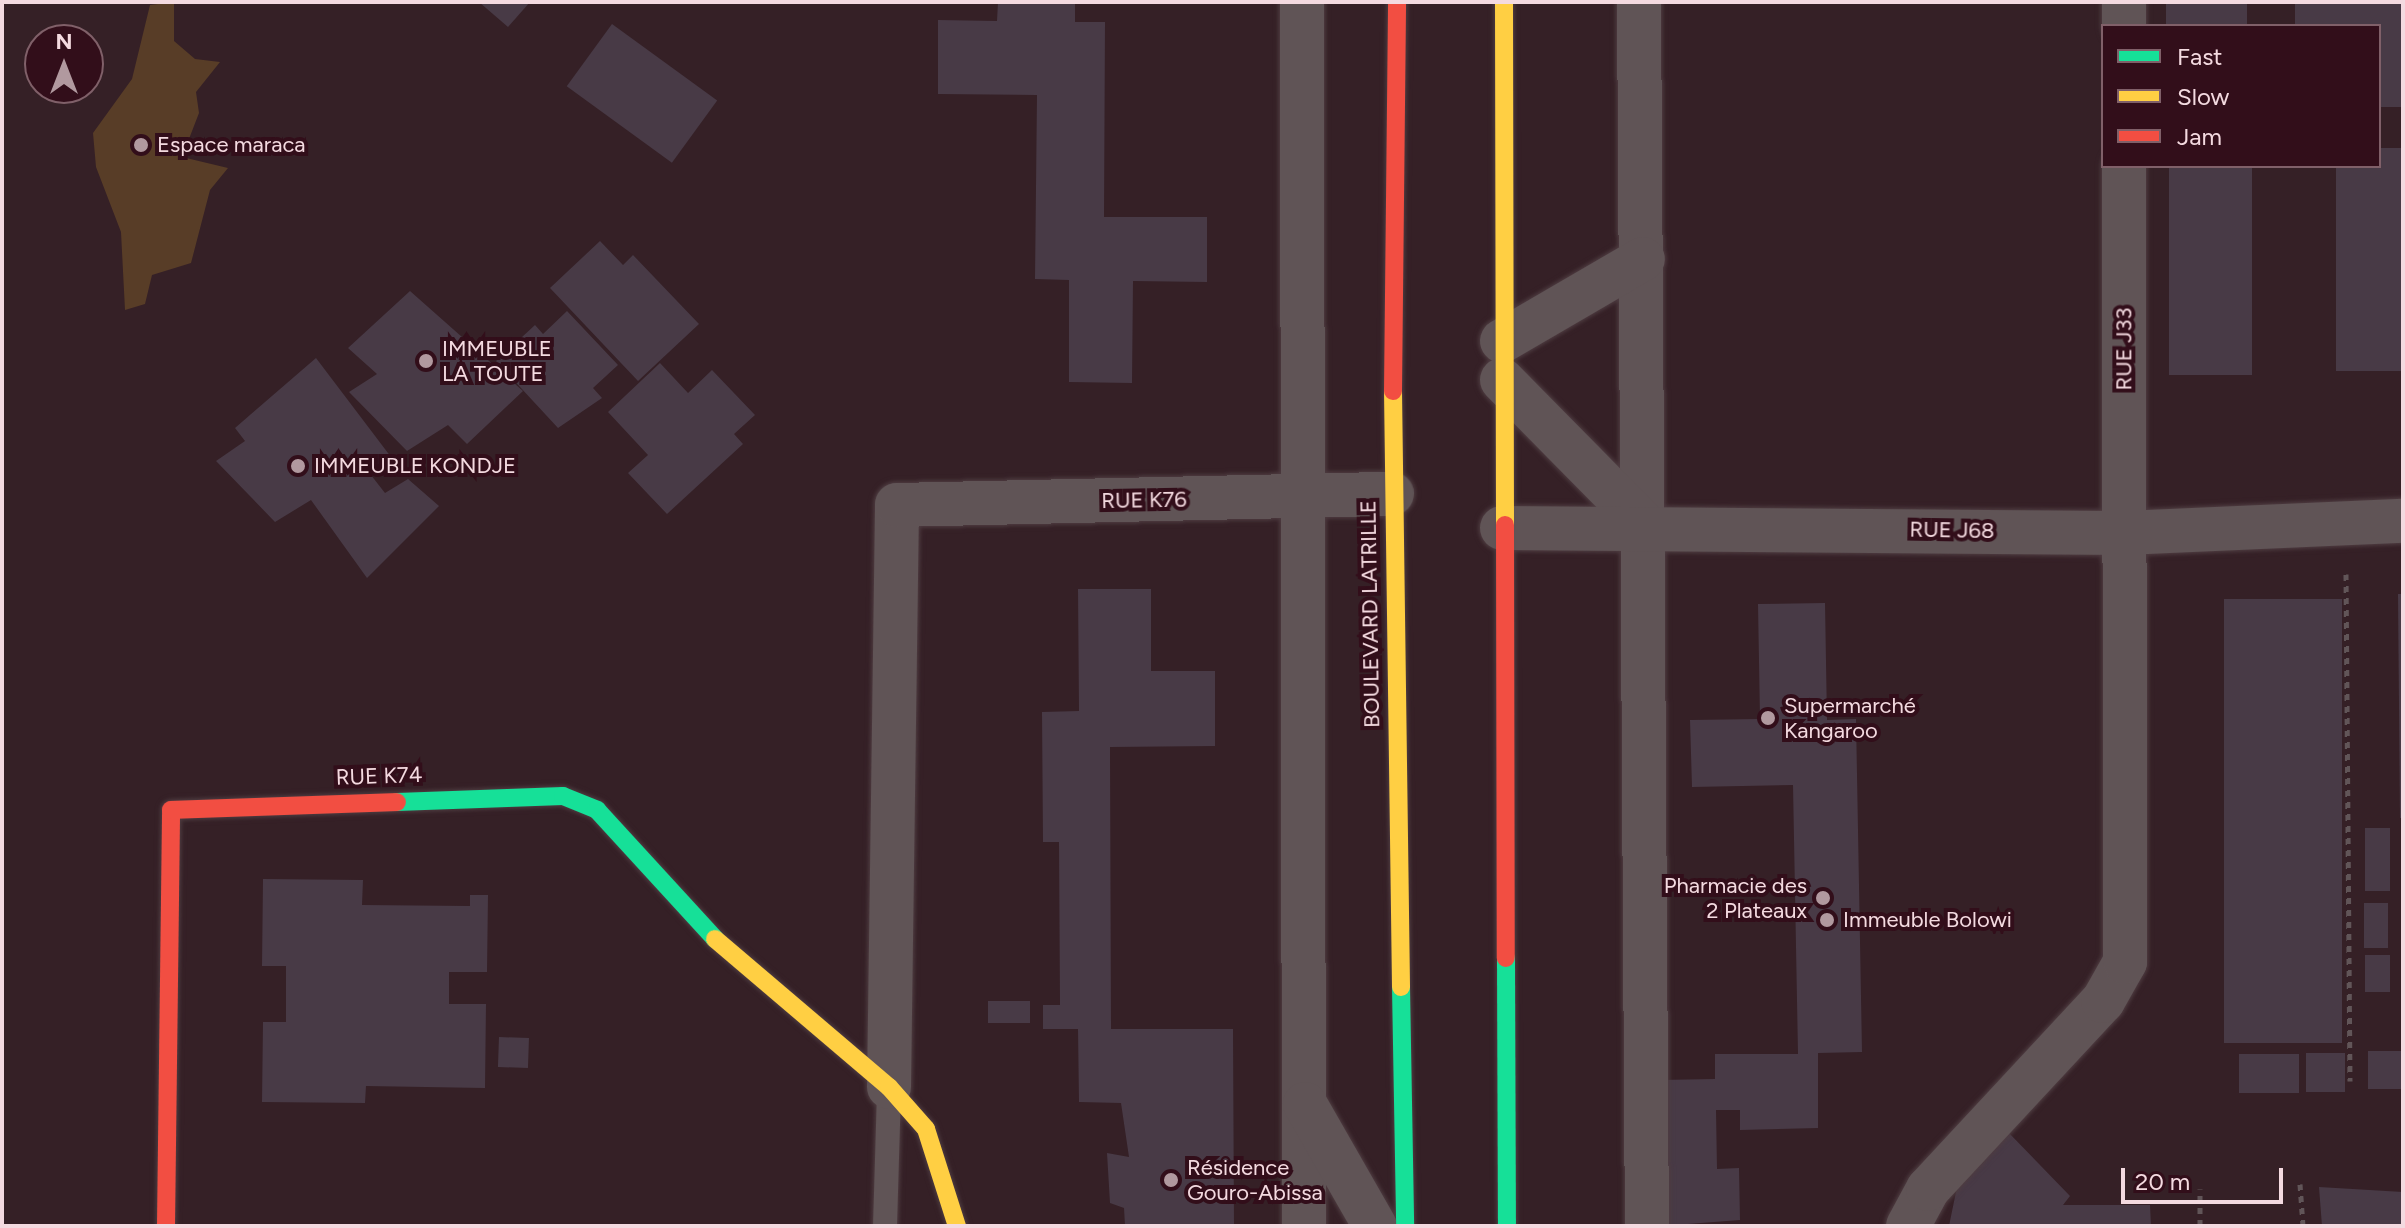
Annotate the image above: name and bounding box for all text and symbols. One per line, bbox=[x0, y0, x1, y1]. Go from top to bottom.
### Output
north arrow bbox=[24, 24, 104, 104]
legend bbox=[2101, 24, 2381, 168]
text: N bbox=[55, 28, 73, 55]
text: Fast bbox=[2177, 42, 2222, 71]
text: Slow bbox=[2177, 82, 2229, 111]
text: Jam bbox=[2177, 122, 2222, 151]
place label: Espace maraca bbox=[157, 132, 306, 158]
marker: Espace maraca bbox=[132, 136, 150, 154]
street label: RUE J33 bbox=[2111, 307, 2137, 391]
place label: IMMEUBLE LA TOUTE bbox=[442, 335, 552, 386]
marker: IMMEUBLE LA TOUTE bbox=[417, 352, 435, 370]
place label: IMMEUBLE KONDJE bbox=[314, 453, 516, 479]
marker: IMMEUBLE KONDJE bbox=[289, 457, 307, 475]
street label: RUE K76 bbox=[1101, 486, 1187, 514]
street label: BOULEVARD LATRILLE bbox=[1355, 500, 1385, 728]
street label: RUE J68 bbox=[1909, 516, 1995, 544]
place label: Supermarché Kangaroo bbox=[1784, 692, 1916, 744]
marker: Supermarché Kangaroo bbox=[1759, 709, 1777, 727]
street label: RUE K74 bbox=[335, 761, 423, 791]
place label: Pharmacie des 2 Plateaux bbox=[1664, 872, 1807, 924]
marker: Pharmacie des 2 Plateaux bbox=[1814, 889, 1832, 907]
place label: Immeuble Bolowi bbox=[1843, 907, 2012, 933]
marker: Immeuble Bolowi bbox=[1818, 911, 1836, 929]
scale bar bbox=[2125, 1152, 2287, 1202]
place label: Résidence Gouro-Abissa bbox=[1187, 1154, 1323, 1206]
text: 20 m bbox=[2135, 1167, 2190, 1196]
marker: Résidence Gouro-Abissa bbox=[1162, 1171, 1180, 1189]

